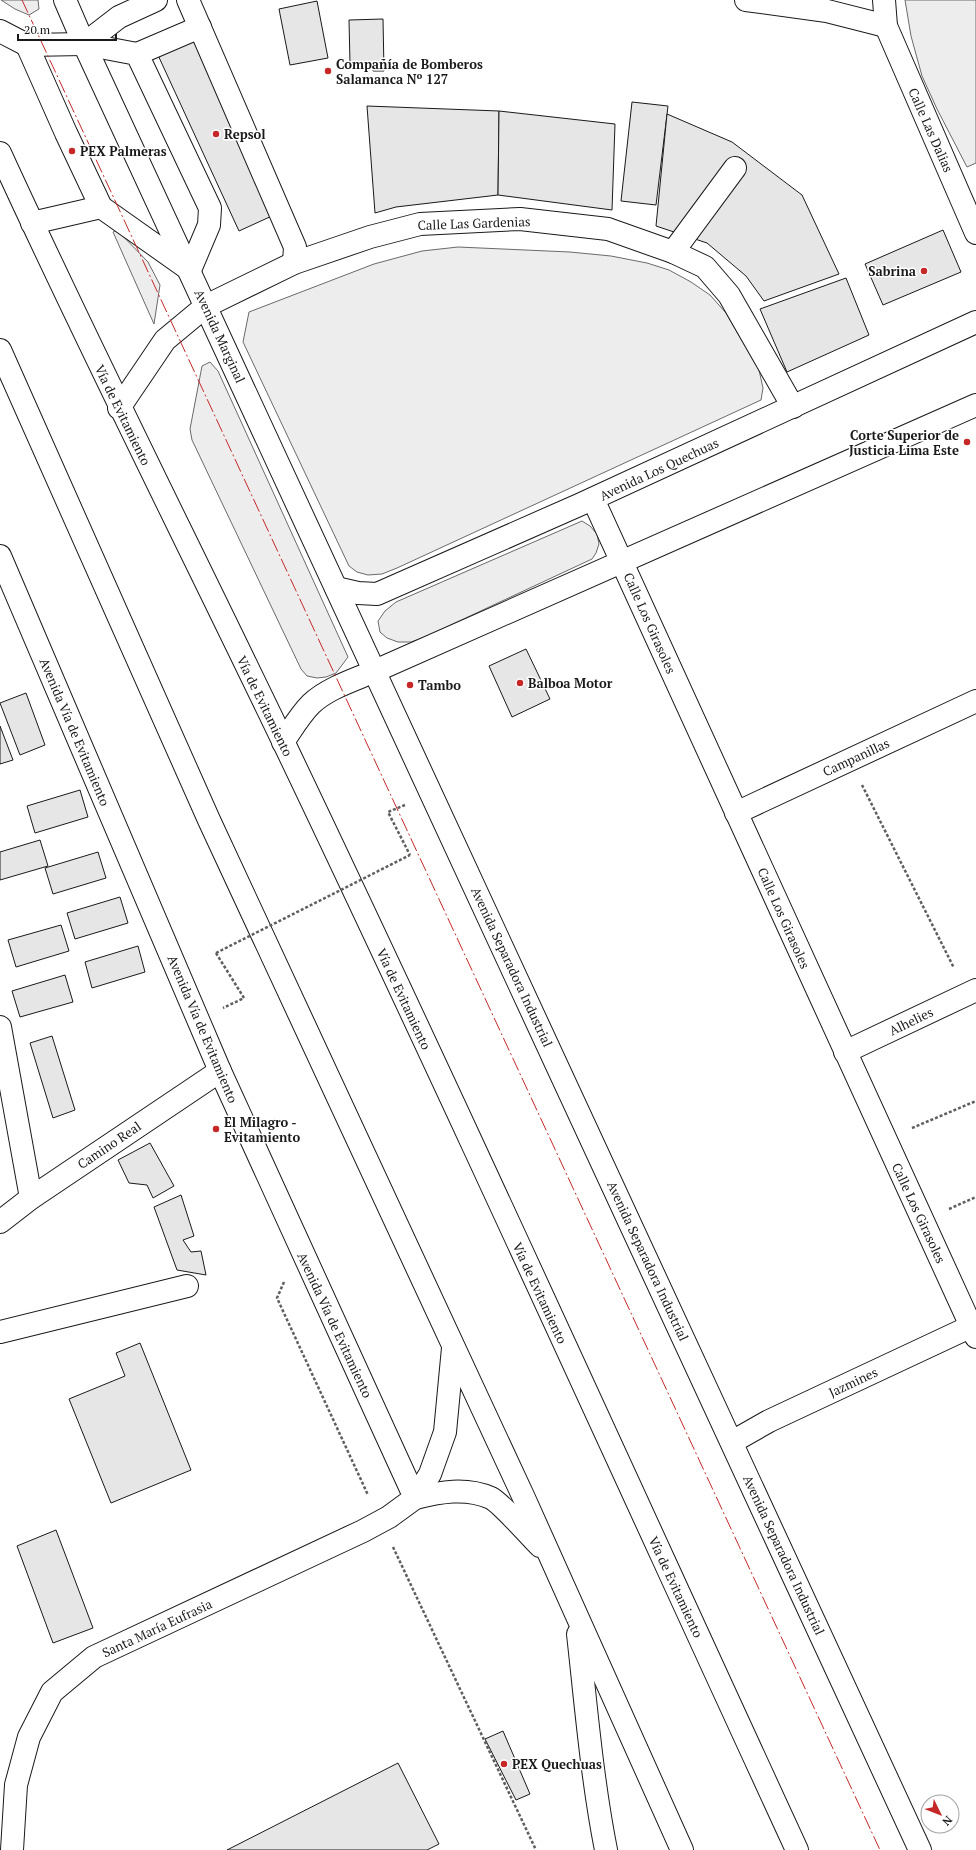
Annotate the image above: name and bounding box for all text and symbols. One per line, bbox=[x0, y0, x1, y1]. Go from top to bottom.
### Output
scale bar bbox=[18, 16, 116, 42]
text: 20 m bbox=[24, 22, 51, 37]
place label: Compañía de Bomberos Salamanca Nº 127 bbox=[336, 55, 483, 88]
marker: Compañía de Bomberos Salamanca Nº 127 bbox=[323, 66, 333, 76]
street label: Calle Las Dalias bbox=[904, 85, 958, 175]
place label: Repsol bbox=[224, 125, 266, 143]
marker: Repsol bbox=[211, 129, 221, 139]
place label: PEX Palmeras bbox=[80, 142, 167, 160]
marker: PEX Palmeras bbox=[67, 146, 77, 156]
street label: Calle Las Gardenias bbox=[417, 212, 531, 234]
place label: Sabrina bbox=[868, 262, 917, 280]
marker: Sabrina bbox=[919, 266, 929, 276]
street label: Avenida Marginal bbox=[190, 286, 250, 386]
street label: Vía de Evitamiento bbox=[91, 362, 155, 468]
place label: Corte Superior de Justicia Lima Este bbox=[849, 426, 959, 459]
street label: Avenida Los Quechuas bbox=[597, 433, 721, 505]
marker: Corte Superior de Justicia Lima Este bbox=[962, 437, 972, 447]
street label: Calle Los Girasoles bbox=[620, 570, 680, 676]
street label: Vía de Evitamiento bbox=[233, 653, 297, 759]
street label: Avenida Vía de Evitamiento bbox=[36, 655, 114, 809]
place label: Balboa Motor bbox=[528, 674, 613, 692]
place label: Tambo bbox=[418, 676, 461, 694]
marker: Balboa Motor bbox=[515, 678, 525, 688]
marker: Tambo bbox=[405, 680, 415, 690]
street label: Campanillas bbox=[820, 734, 892, 780]
street label: Calle Los Girasoles bbox=[754, 865, 814, 971]
street label: Avenida Separadora Industrial bbox=[467, 884, 557, 1050]
street label: Vía de Evitamiento bbox=[373, 945, 435, 1053]
street label: Avenida Vía de Evitamiento bbox=[164, 952, 242, 1106]
street label: Alhelies bbox=[886, 1003, 936, 1039]
place label: El Milagro - Evitamiento bbox=[224, 1113, 300, 1146]
street label: Camino Real bbox=[74, 1117, 144, 1173]
marker: El Milagro - Evitamiento bbox=[211, 1124, 221, 1134]
street label: Calle Los Girasoles bbox=[888, 1160, 950, 1266]
street label: Avenida Separadora Industrial bbox=[603, 1178, 693, 1344]
street label: Vía de Evitamiento bbox=[509, 1239, 571, 1347]
street label: Avenida Vía de Evitamiento bbox=[293, 1249, 377, 1401]
street label: Jazmines bbox=[825, 1363, 881, 1401]
street label: Avenida Separadora Industrial bbox=[739, 1472, 829, 1638]
street label: Vía de Evitamiento bbox=[645, 1533, 707, 1641]
street label: Santa María Eufrasia bbox=[99, 1594, 215, 1661]
place label: PEX Quechuas bbox=[512, 1755, 602, 1773]
marker: PEX Quechuas bbox=[499, 1759, 509, 1769]
north arrow bbox=[920, 1794, 960, 1834]
text: N bbox=[939, 1813, 955, 1829]

